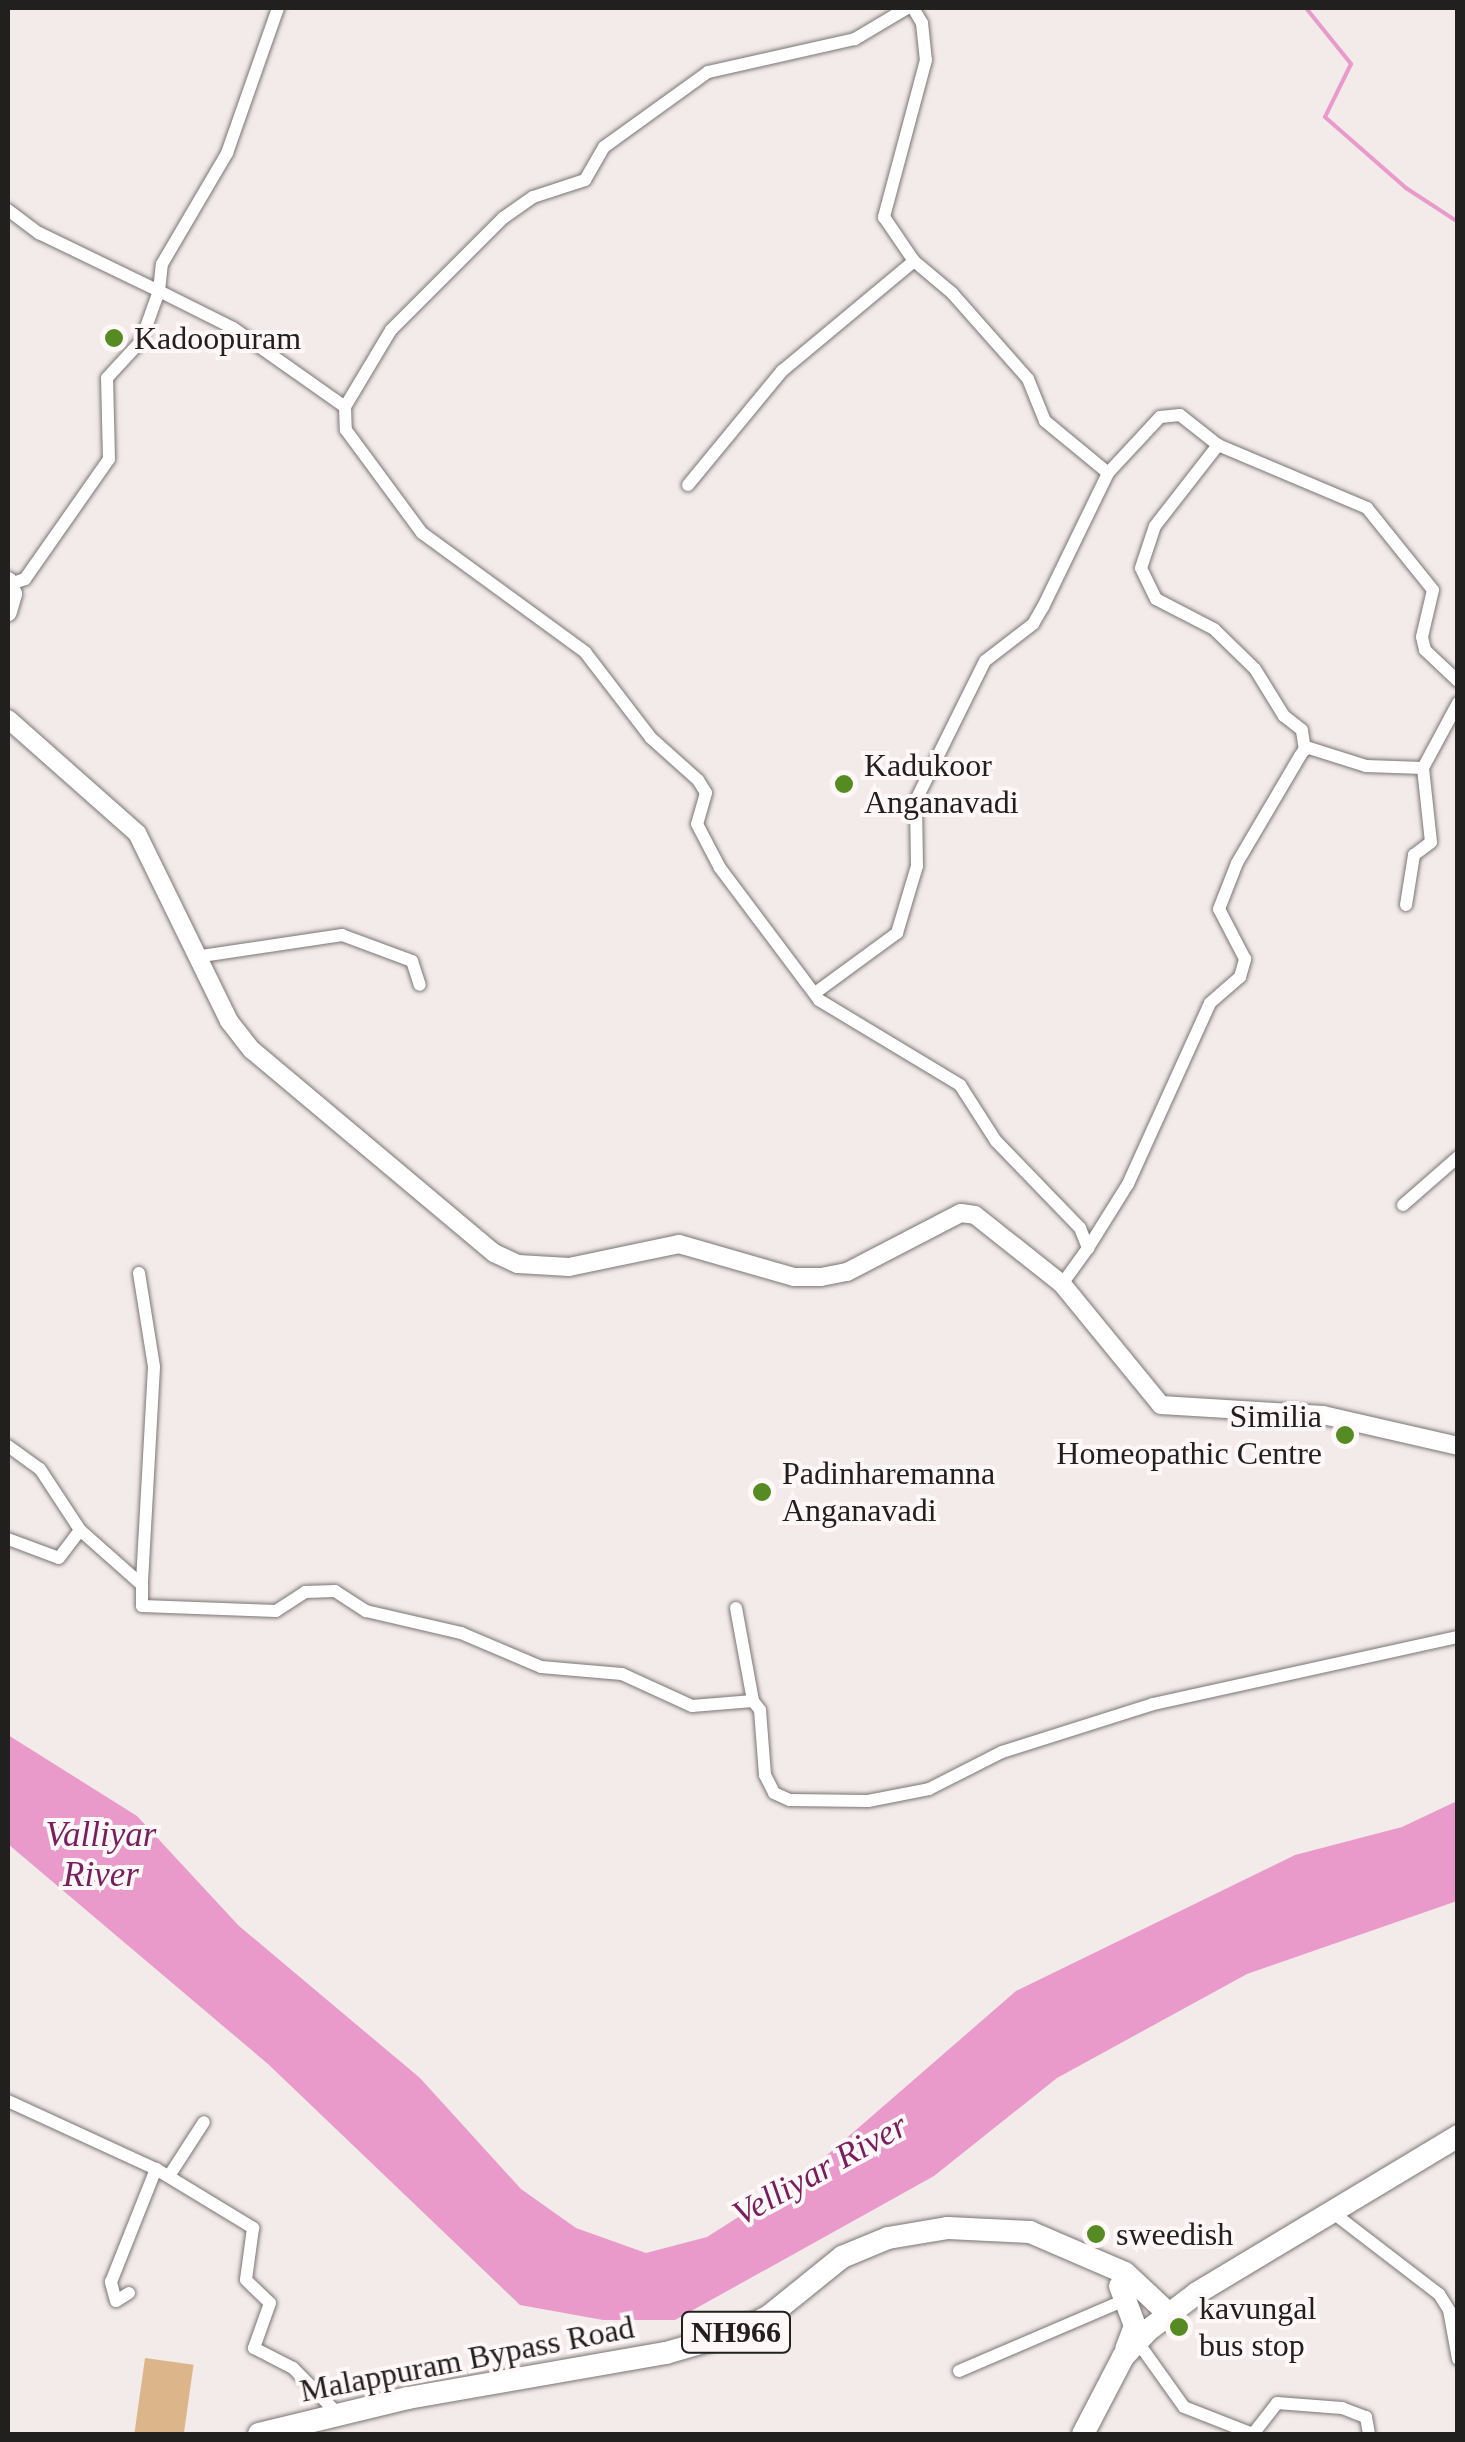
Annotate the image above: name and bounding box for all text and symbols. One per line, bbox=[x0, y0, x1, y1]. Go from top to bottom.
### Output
place label: Kadoopuram bbox=[134, 319, 301, 357]
marker: Kadoopuram bbox=[103, 327, 125, 349]
place label: Kadukoor Anganavadi bbox=[864, 747, 1019, 822]
marker: Kadukoor Anganavadi bbox=[833, 773, 855, 795]
place label: Similia Homeopathic Centre bbox=[1056, 1398, 1322, 1473]
marker: Similia Homeopathic Centre bbox=[1332, 1422, 1358, 1448]
place label: Padinharemanna Anganavadi bbox=[782, 1455, 995, 1530]
marker: Padinharemanna Anganavadi bbox=[751, 1481, 773, 1503]
water label: Valliyar River bbox=[46, 1814, 156, 1896]
water label: Velliyar River bbox=[725, 2105, 915, 2235]
place label: sweedish bbox=[1116, 2215, 1233, 2253]
marker: sweedish bbox=[1085, 2223, 1107, 2245]
place label: kavungal bus stop bbox=[1199, 2290, 1316, 2365]
road number: NH966 bbox=[681, 2307, 791, 2357]
street label: Malappuram Bypass Road bbox=[297, 2308, 637, 2410]
marker: kavungal bus stop bbox=[1168, 2316, 1190, 2338]

